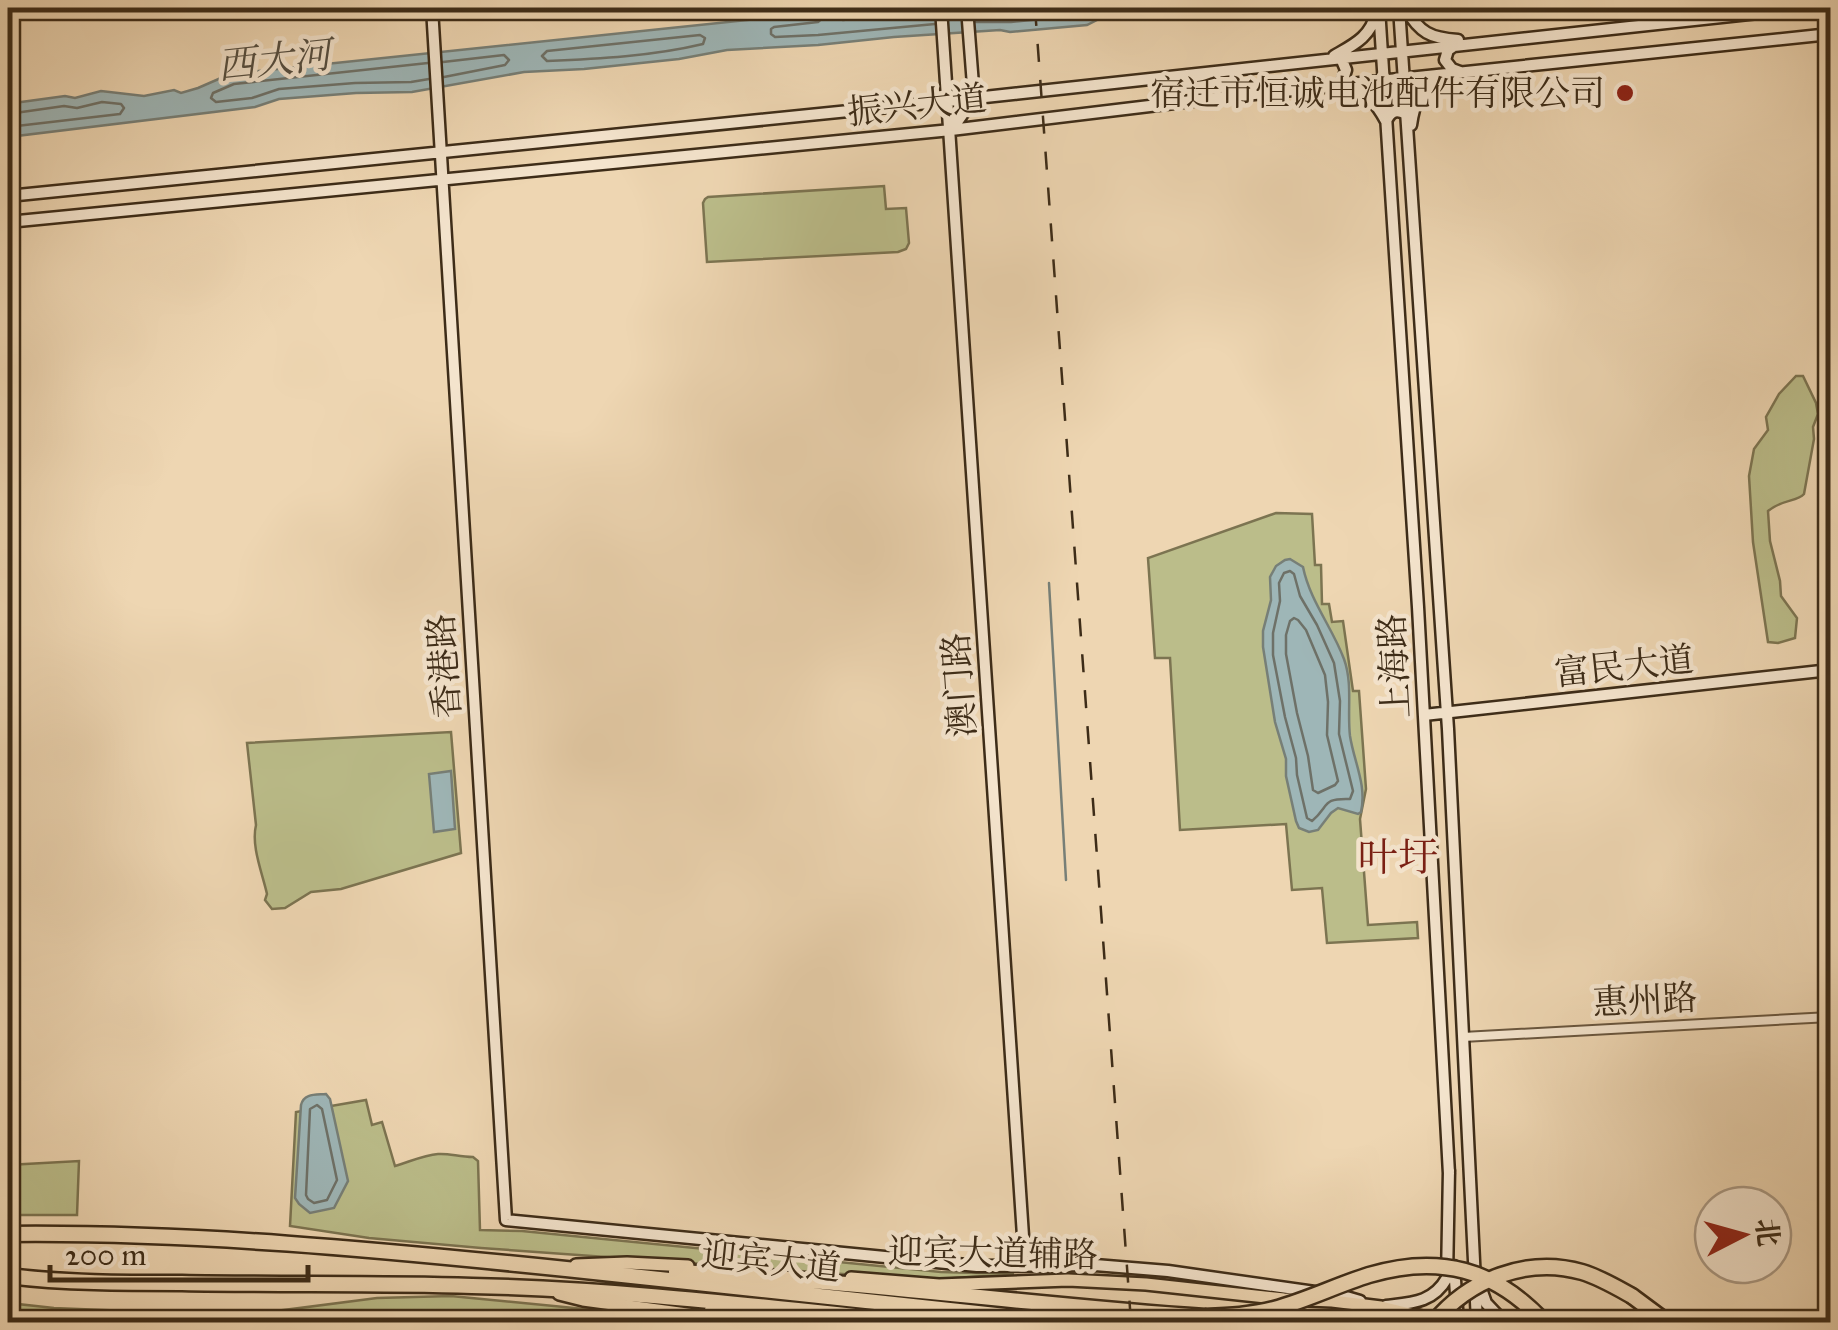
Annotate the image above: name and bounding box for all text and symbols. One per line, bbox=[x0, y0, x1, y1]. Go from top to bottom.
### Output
water label: 西大河 bbox=[215, 31, 339, 89]
place label: 宿迁市恒诚电池配件有限公司 bbox=[1150, 72, 1605, 115]
street label: 振兴大道 bbox=[845, 77, 989, 134]
marker: 宿迁市恒诚电池配件有限公司 bbox=[1614, 82, 1636, 104]
street label: 香港路 bbox=[419, 612, 470, 720]
street label: 上海路 bbox=[1370, 612, 1419, 720]
street label: 澳门路 bbox=[934, 631, 985, 739]
street label: 富民大道 bbox=[1552, 638, 1696, 695]
district label: 叶圩 bbox=[1358, 833, 1438, 882]
street label: 惠州路 bbox=[1591, 976, 1699, 1025]
north arrow bbox=[1693, 1185, 1793, 1285]
text: 北 bbox=[1748, 1217, 1786, 1248]
scale bar bbox=[50, 1220, 308, 1282]
street label: 迎宾大道辅路 bbox=[888, 1230, 1098, 1277]
street label: 迎宾大道 bbox=[699, 1233, 843, 1290]
text: 200 m bbox=[65, 1237, 146, 1273]

